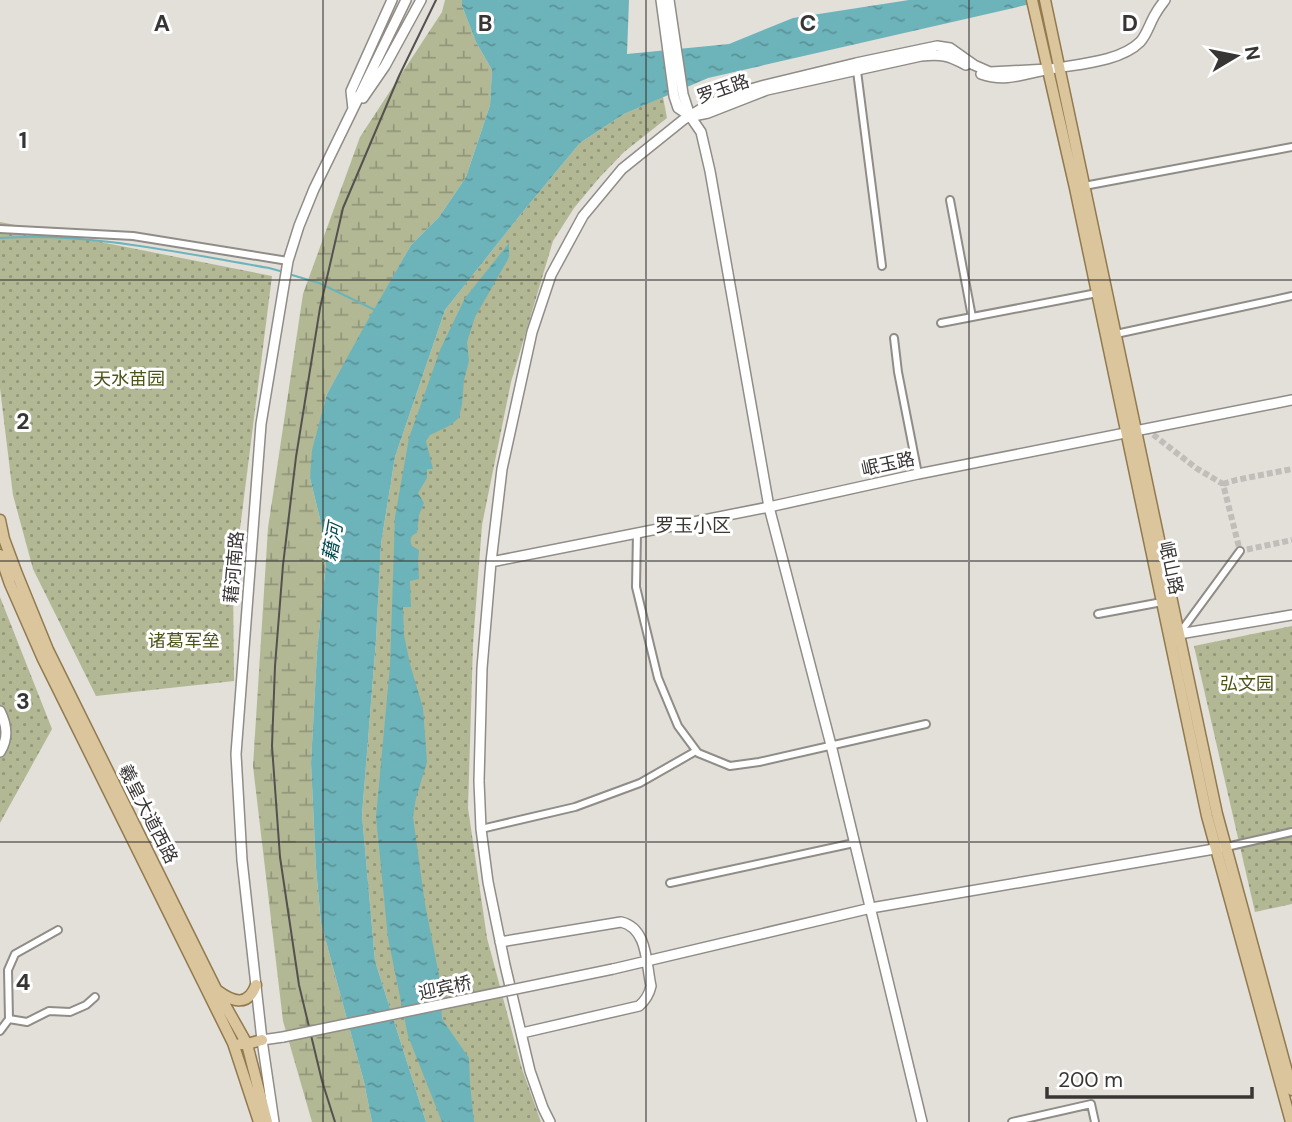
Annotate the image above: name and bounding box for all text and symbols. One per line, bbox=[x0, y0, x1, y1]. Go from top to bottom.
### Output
text: A bbox=[154, 8, 170, 38]
text: B bbox=[478, 8, 492, 38]
text: C bbox=[800, 8, 816, 38]
text: D bbox=[1122, 8, 1138, 38]
north arrow bbox=[1201, 21, 1271, 91]
text: N bbox=[1239, 44, 1266, 62]
street label: 罗玉路 bbox=[694, 69, 752, 109]
text: 1 bbox=[19, 125, 27, 155]
park label: 天水苗园 bbox=[93, 367, 165, 391]
text: 2 bbox=[16, 406, 30, 436]
street label: 岷玉路 bbox=[859, 447, 917, 481]
district label: 罗玉小区 bbox=[655, 513, 731, 538]
water label: 藉河 bbox=[317, 517, 349, 563]
street label: 藉河南路 bbox=[219, 530, 249, 604]
street label: 岷山路 bbox=[1154, 539, 1188, 597]
park label: 诸葛军垒 bbox=[148, 629, 220, 653]
park label: 弘文园 bbox=[1220, 672, 1274, 696]
text: 3 bbox=[16, 686, 30, 716]
street label: 羲皇大道西路 bbox=[113, 760, 183, 868]
text: 4 bbox=[16, 967, 31, 997]
street label: 迎宾桥 bbox=[416, 971, 474, 1005]
scale bar bbox=[1047, 1056, 1252, 1100]
text: 200 m bbox=[1058, 1066, 1123, 1094]

